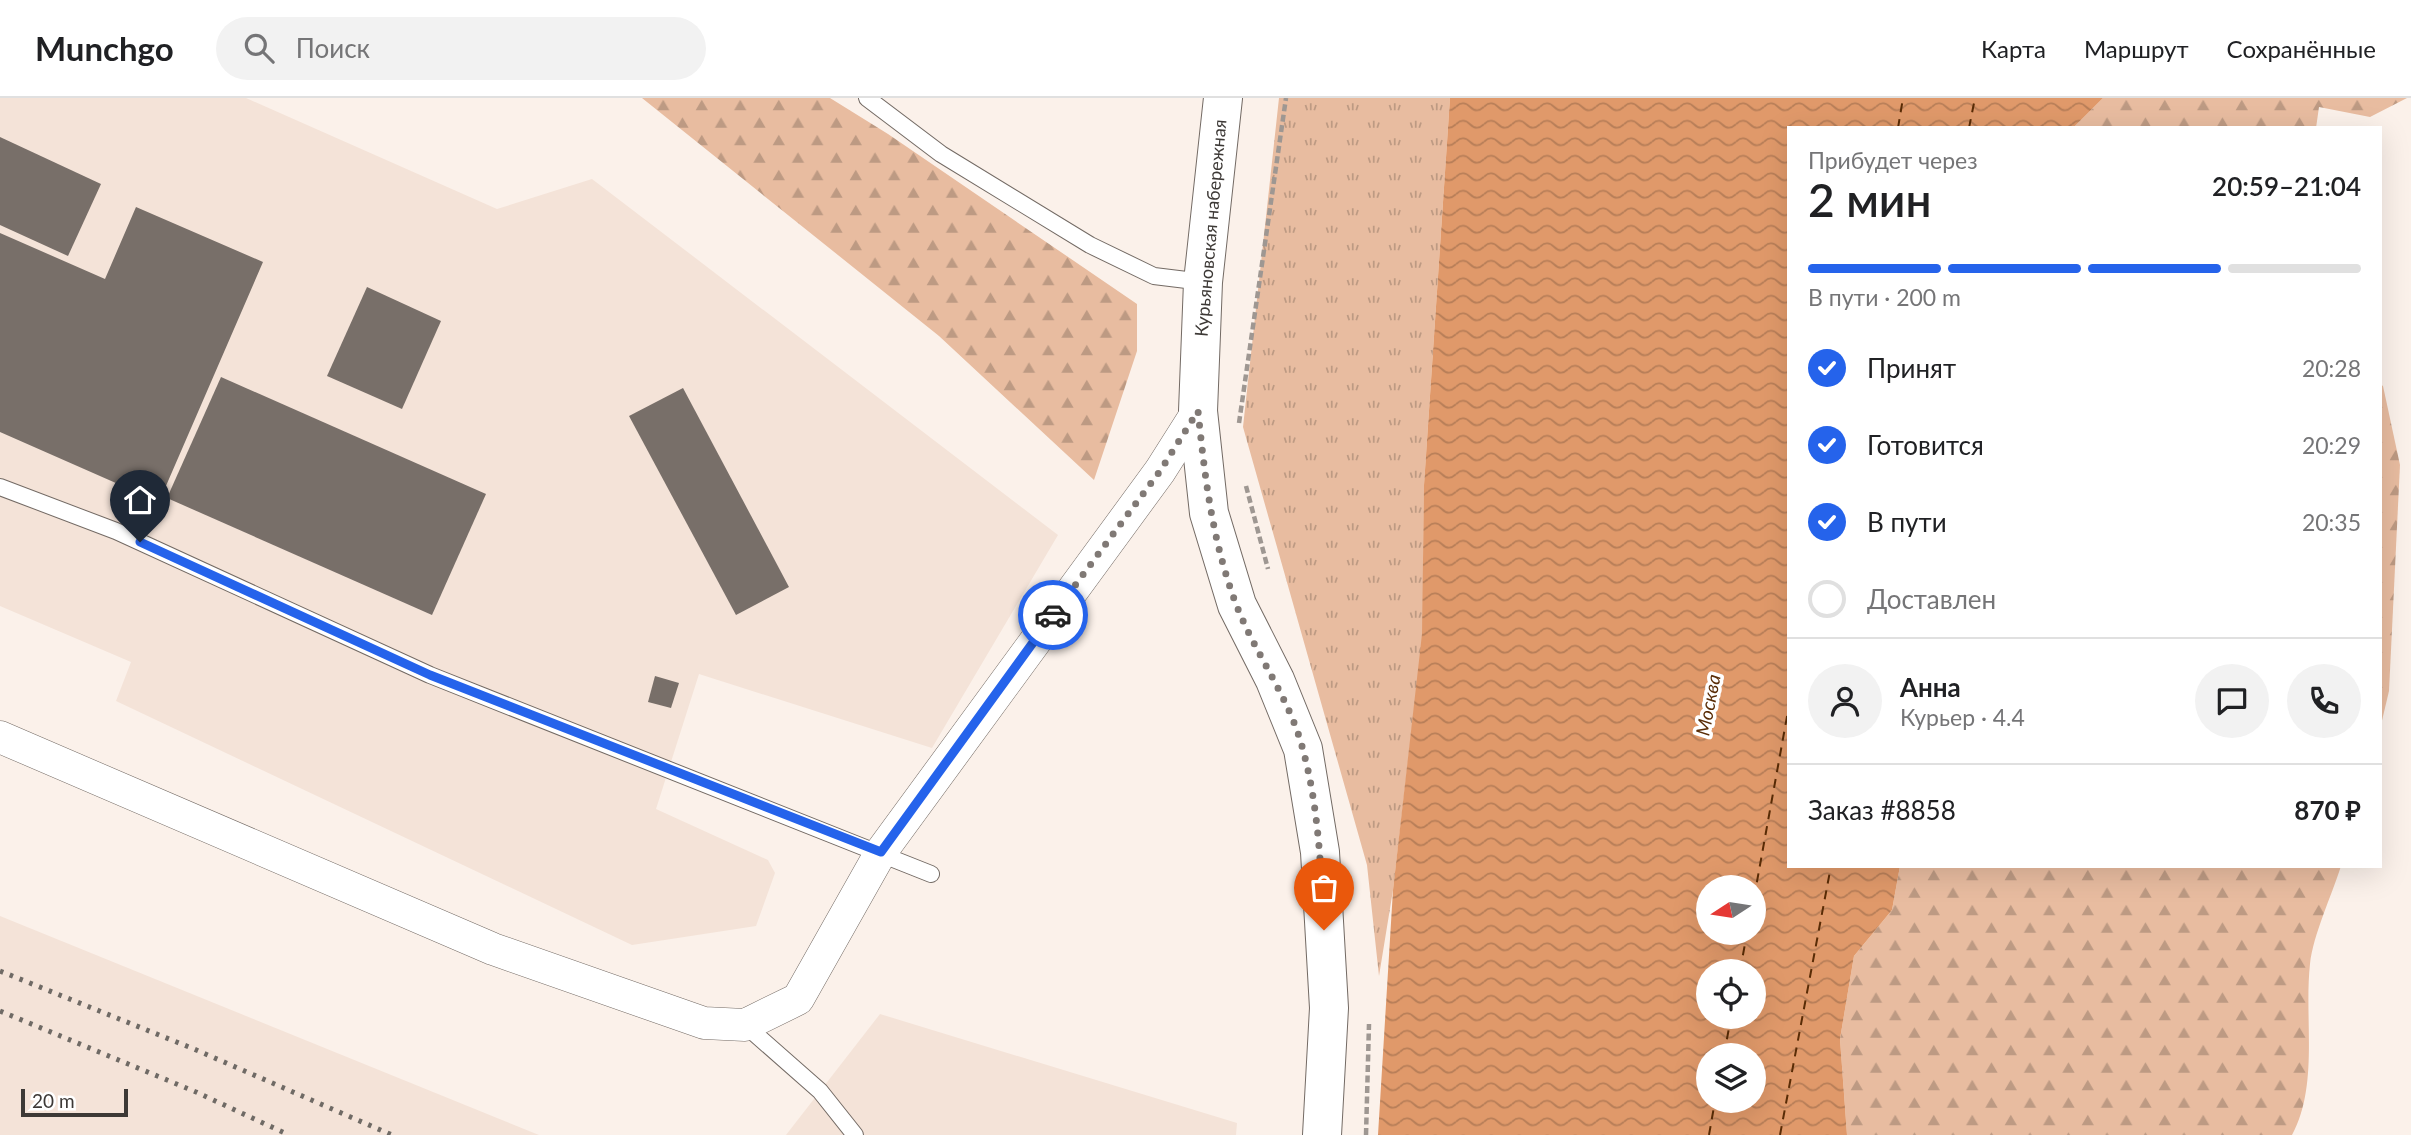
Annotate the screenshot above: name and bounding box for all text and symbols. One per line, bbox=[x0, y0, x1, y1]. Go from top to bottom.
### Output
search box bbox=[216, 17, 706, 80]
text: Munchgo bbox=[35, 28, 174, 68]
icon: search bbox=[240, 29, 278, 67]
text: Поиск bbox=[296, 32, 370, 64]
text: Карта bbox=[1981, 34, 2046, 63]
text: Маршрут bbox=[2084, 34, 2189, 63]
text: Сохранённые bbox=[2227, 34, 2376, 63]
street label: Курьяновская набережная bbox=[1190, 118, 1230, 338]
text: Прибудет через bbox=[1808, 146, 1978, 174]
text: 20:59–21:04 bbox=[2212, 170, 2361, 202]
text: 2 мин bbox=[1808, 172, 1932, 227]
text: В пути · 200 m bbox=[1808, 283, 1961, 311]
icon: check bbox=[1808, 349, 1846, 387]
text: Принят bbox=[1867, 352, 1956, 384]
text: 20:28 bbox=[2302, 354, 2361, 382]
icon: check bbox=[1808, 426, 1846, 464]
text: Готовится bbox=[1867, 429, 1984, 461]
text: 20:29 bbox=[2302, 431, 2361, 459]
pin bbox=[110, 470, 170, 542]
icon: home bbox=[121, 481, 159, 519]
icon: check bbox=[1808, 503, 1846, 541]
text: В пути bbox=[1867, 506, 1947, 538]
text: 20:35 bbox=[2302, 508, 2361, 536]
courier bbox=[1018, 580, 1088, 650]
text: Доставлен bbox=[1867, 583, 1996, 615]
icon: car bbox=[1034, 596, 1072, 634]
button: person bbox=[1808, 664, 1882, 738]
button: chat bbox=[2195, 664, 2269, 738]
button: phone bbox=[2287, 664, 2361, 738]
text: Анна bbox=[1900, 671, 1961, 703]
water label: Москва bbox=[1690, 672, 1725, 738]
text: Курьер · 4.4 bbox=[1900, 703, 2025, 731]
text: Заказ #8858 bbox=[1808, 794, 1956, 826]
text: 870 ₽ bbox=[2294, 794, 2361, 826]
pin bbox=[1294, 858, 1354, 930]
icon: bag bbox=[1305, 869, 1343, 907]
north arrow bbox=[1696, 875, 1766, 945]
map controls bbox=[1696, 875, 1766, 1113]
button: locate bbox=[1696, 959, 1766, 1029]
button: layers bbox=[1696, 1043, 1766, 1113]
scale bar bbox=[21, 1086, 128, 1118]
text: 20 m bbox=[32, 1089, 75, 1112]

